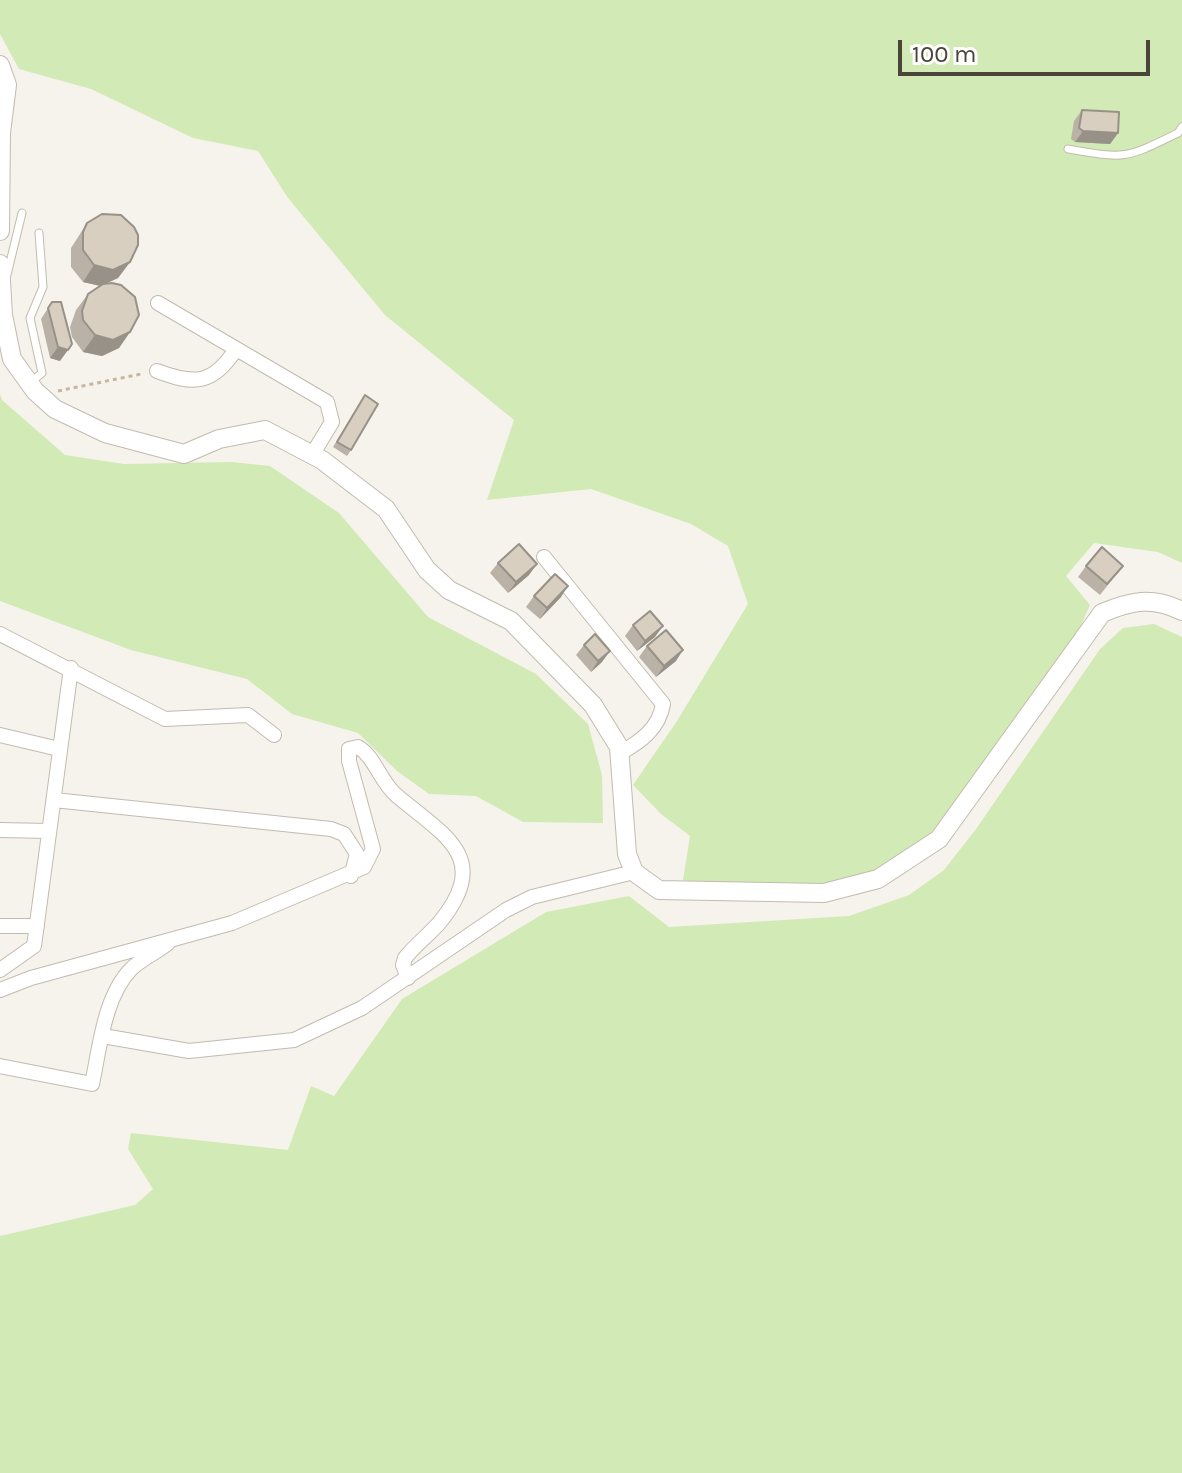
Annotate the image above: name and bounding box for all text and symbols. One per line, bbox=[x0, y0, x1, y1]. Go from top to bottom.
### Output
scale bar bbox=[902, 24, 1154, 74]
text: 100 m bbox=[912, 40, 977, 68]

